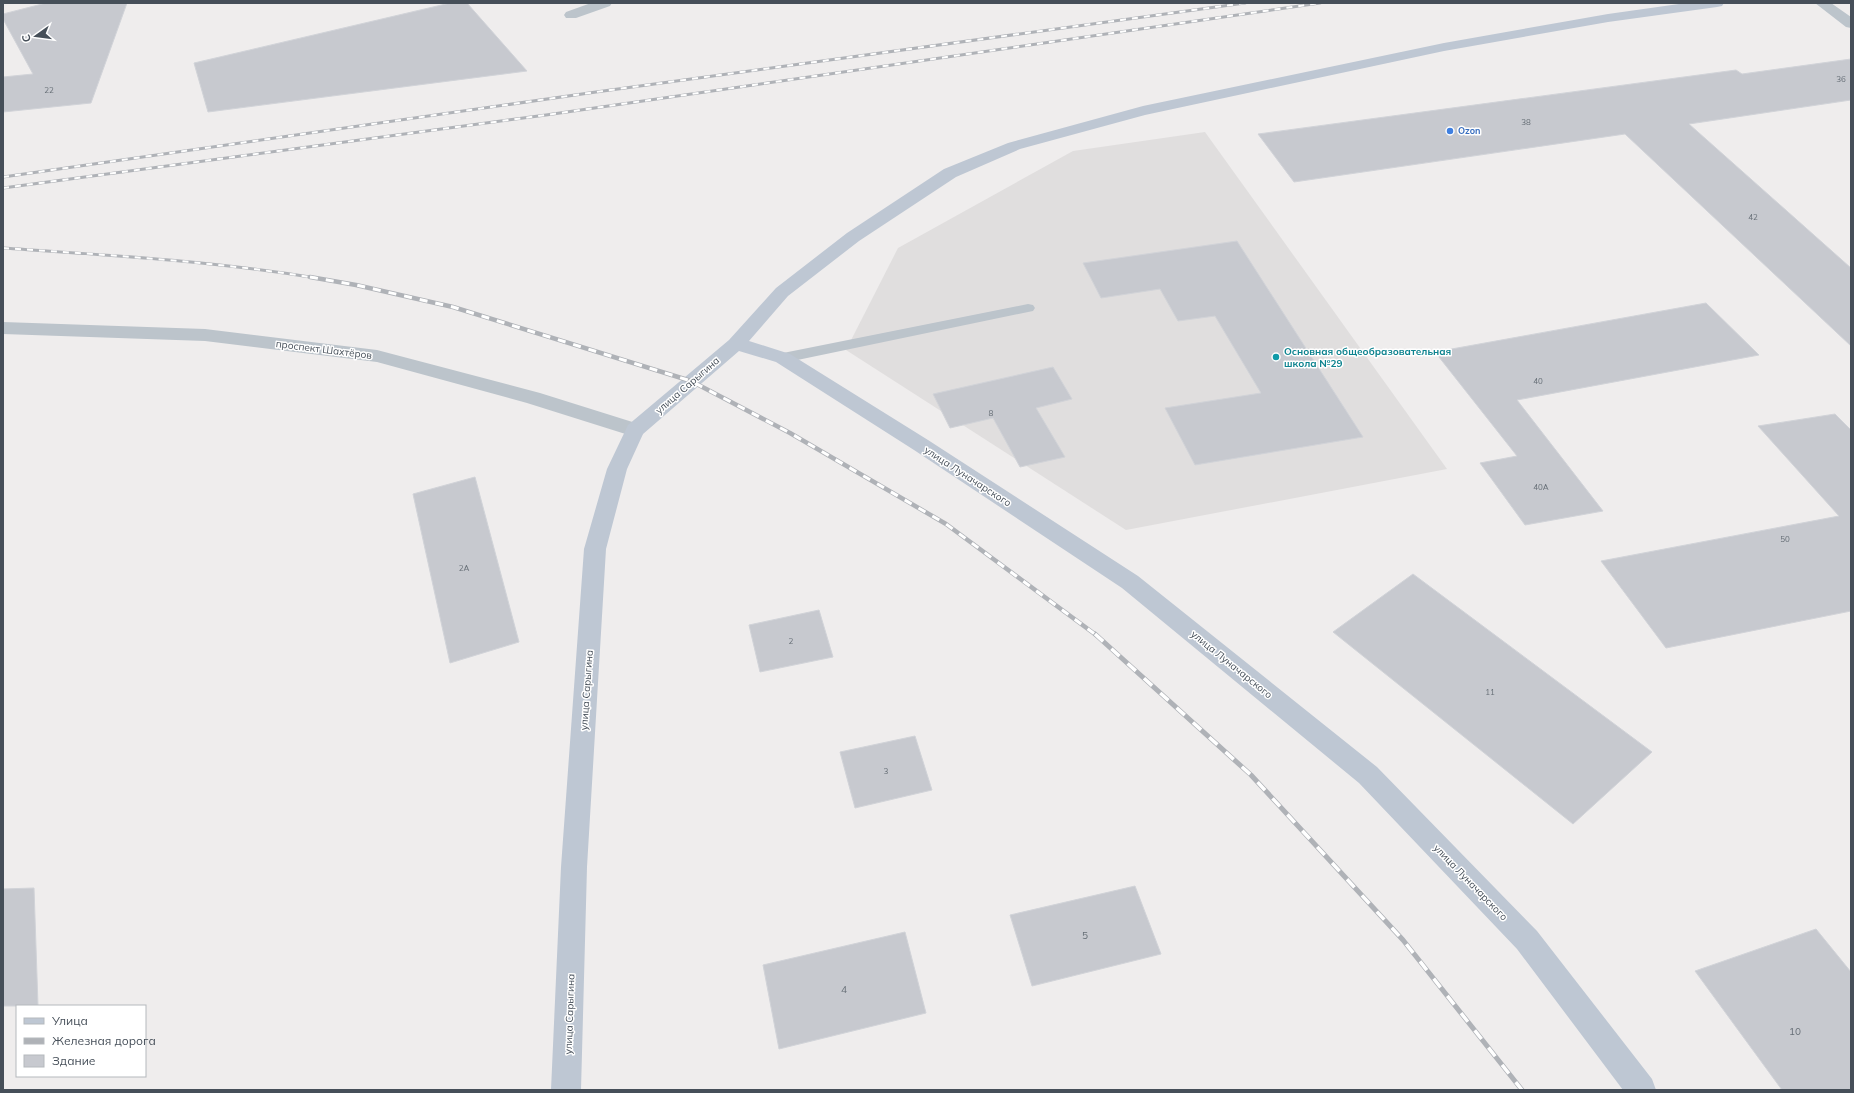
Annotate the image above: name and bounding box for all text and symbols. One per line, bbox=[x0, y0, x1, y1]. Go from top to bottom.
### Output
north arrow bbox=[16, 16, 56, 56]
text: С bbox=[18, 33, 34, 44]
house number: 36 bbox=[1836, 74, 1846, 84]
house number: 22 bbox=[44, 85, 54, 95]
house number: 38 bbox=[1521, 117, 1531, 127]
place label: Ozon bbox=[1458, 125, 1480, 136]
marker: Ozon bbox=[1445, 126, 1455, 136]
house number: 42 bbox=[1748, 212, 1758, 222]
street label: проспект Шахтёров bbox=[275, 337, 373, 362]
place label: Основная общеобразовательная школа №29 bbox=[1284, 345, 1451, 370]
marker: Основная общеобразовательная школа №29 bbox=[1271, 352, 1281, 362]
street label: улица Сарыгина bbox=[653, 354, 722, 417]
house number: 40 bbox=[1533, 376, 1543, 386]
house number: 8 bbox=[989, 408, 994, 418]
street label: улица Луначарского bbox=[922, 443, 1014, 510]
house number: 40А bbox=[1533, 482, 1549, 492]
house number: 50 bbox=[1780, 534, 1790, 544]
house number: 2А bbox=[459, 563, 469, 573]
street label: улица Луначарского bbox=[1188, 627, 1275, 701]
house number: 2 bbox=[789, 636, 794, 646]
street label: улица Сарыгина bbox=[577, 649, 596, 731]
house number: 11 bbox=[1485, 687, 1495, 697]
house number: 3 bbox=[884, 766, 889, 776]
street label: улица Луначарского bbox=[1431, 841, 1511, 923]
house number: 5 bbox=[1082, 929, 1088, 942]
street label: улица Сарыгина bbox=[562, 974, 577, 1055]
house number: 4 bbox=[841, 983, 847, 996]
legend bbox=[16, 1005, 146, 1077]
text: Улица bbox=[51, 1013, 88, 1028]
house number: 10 bbox=[1789, 1025, 1801, 1038]
text: Железная дорога bbox=[52, 1033, 156, 1048]
text: Здание bbox=[52, 1053, 96, 1068]

